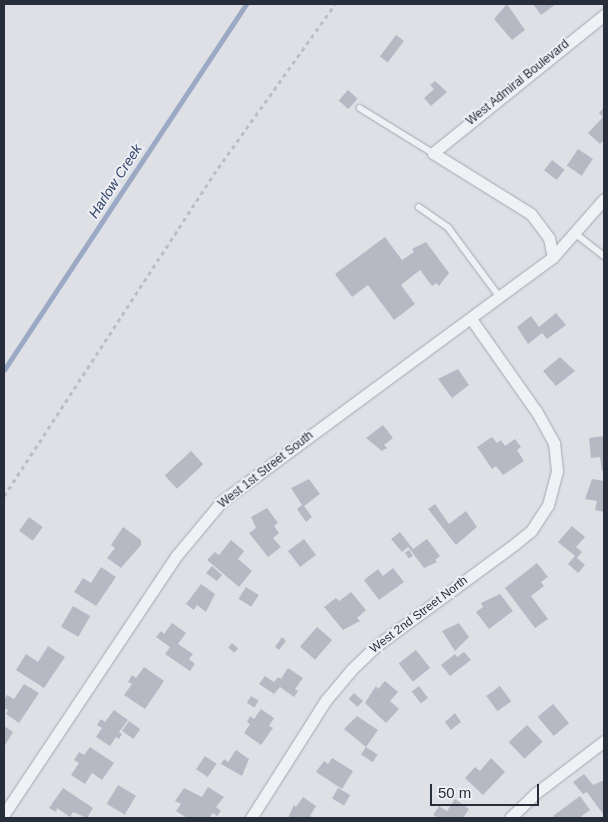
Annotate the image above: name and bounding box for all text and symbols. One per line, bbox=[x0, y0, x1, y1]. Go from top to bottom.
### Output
street label: West Admiral Boulevard bbox=[464, 37, 572, 129]
water label: Harlow Creek bbox=[85, 141, 145, 221]
street label: West 1st Street South bbox=[216, 428, 316, 512]
street label: West 2nd Street North bbox=[367, 574, 471, 656]
scale bar bbox=[433, 774, 542, 806]
text: 50 m bbox=[438, 784, 471, 801]

